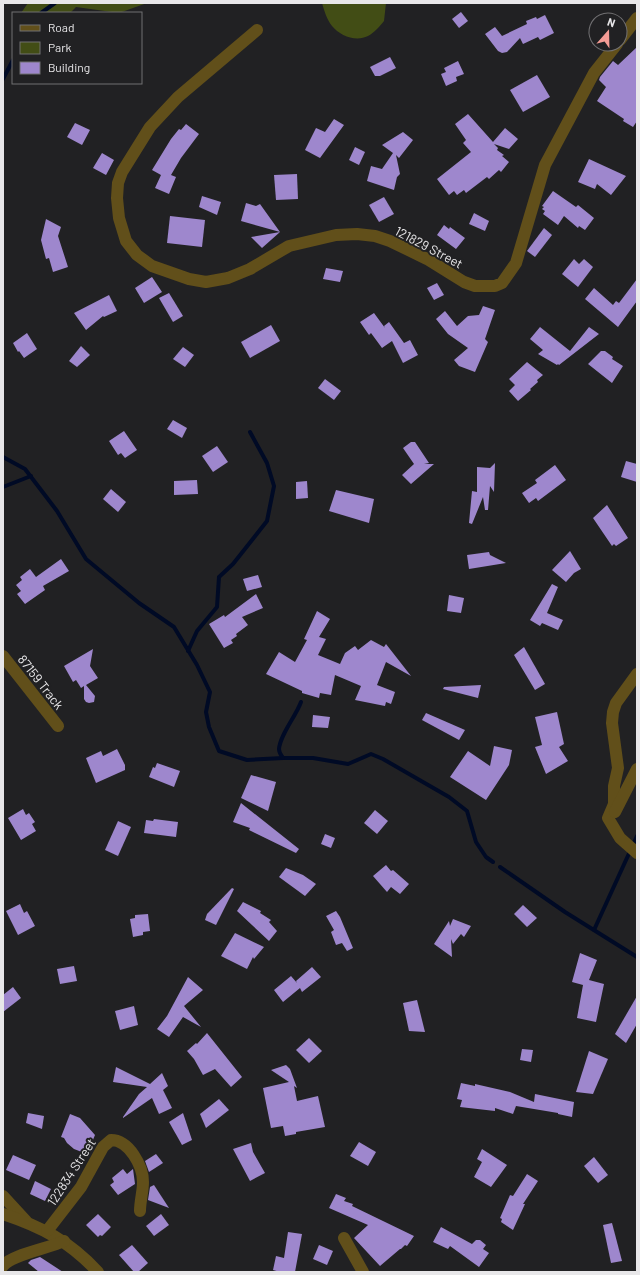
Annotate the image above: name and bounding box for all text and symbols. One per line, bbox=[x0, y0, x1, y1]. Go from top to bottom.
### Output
legend bbox=[12, 12, 142, 84]
north arrow bbox=[588, 12, 628, 52]
text: N bbox=[606, 15, 617, 29]
text: Road bbox=[48, 20, 75, 34]
text: Park bbox=[48, 40, 72, 54]
text: Building bbox=[48, 60, 90, 74]
street label: 121829 Street bbox=[392, 222, 466, 272]
street label: 87159 Track bbox=[15, 652, 68, 713]
street label: 122834 Street bbox=[43, 1135, 99, 1209]

